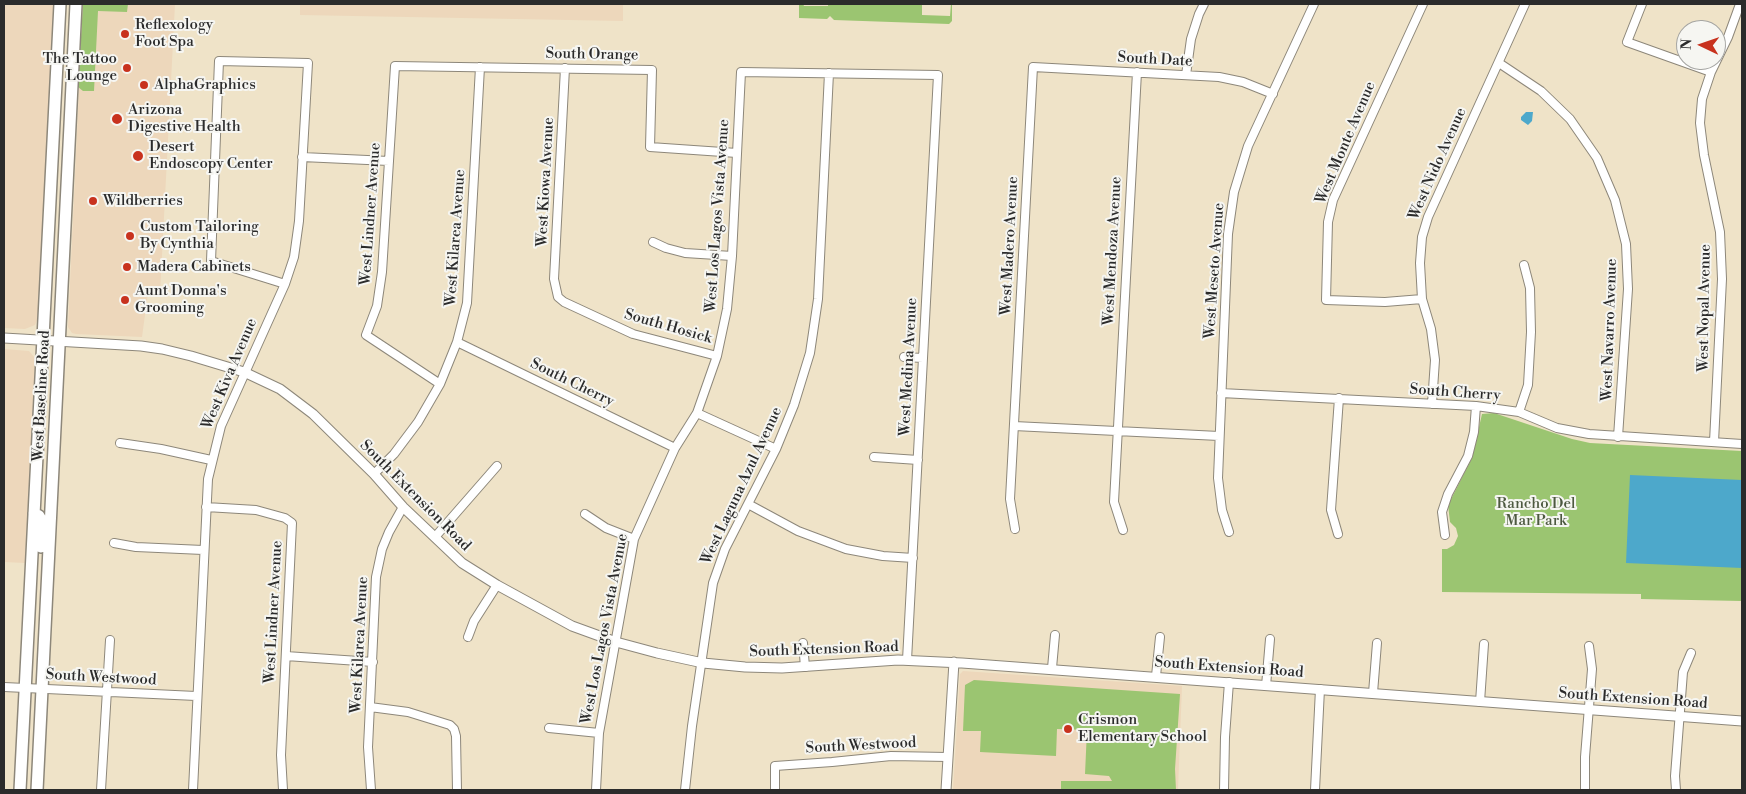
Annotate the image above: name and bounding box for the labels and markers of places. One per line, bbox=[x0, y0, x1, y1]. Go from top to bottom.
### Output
place label: Reflexology Foot Spa bbox=[135, 16, 213, 51]
marker: Reflexology Foot Spa bbox=[119, 28, 131, 40]
place label: The Tattoo Lounge bbox=[43, 50, 117, 85]
marker: The Tattoo Lounge bbox=[121, 62, 133, 74]
place label: AlphaGraphics bbox=[154, 76, 256, 94]
marker: AlphaGraphics bbox=[138, 79, 150, 91]
place label: Arizona Digestive Health bbox=[128, 101, 241, 136]
marker: Arizona Digestive Health bbox=[110, 112, 124, 126]
place label: Desert Endoscopy Center bbox=[149, 138, 273, 173]
marker: Desert Endoscopy Center bbox=[131, 149, 145, 163]
place label: Wildberries bbox=[103, 192, 183, 210]
marker: Wildberries bbox=[87, 195, 99, 207]
place label: Custom Tailoring By Cynthia bbox=[140, 218, 259, 253]
marker: Custom Tailoring By Cynthia bbox=[124, 230, 136, 242]
place label: Madera Cabinets bbox=[137, 258, 251, 276]
marker: Madera Cabinets bbox=[121, 261, 133, 273]
place label: Aunt Donna's Grooming bbox=[135, 282, 227, 317]
marker: Aunt Donna's Grooming bbox=[119, 294, 131, 306]
place label: Crismon Elementary School bbox=[1078, 711, 1207, 746]
marker: Crismon Elementary School bbox=[1062, 723, 1074, 735]

